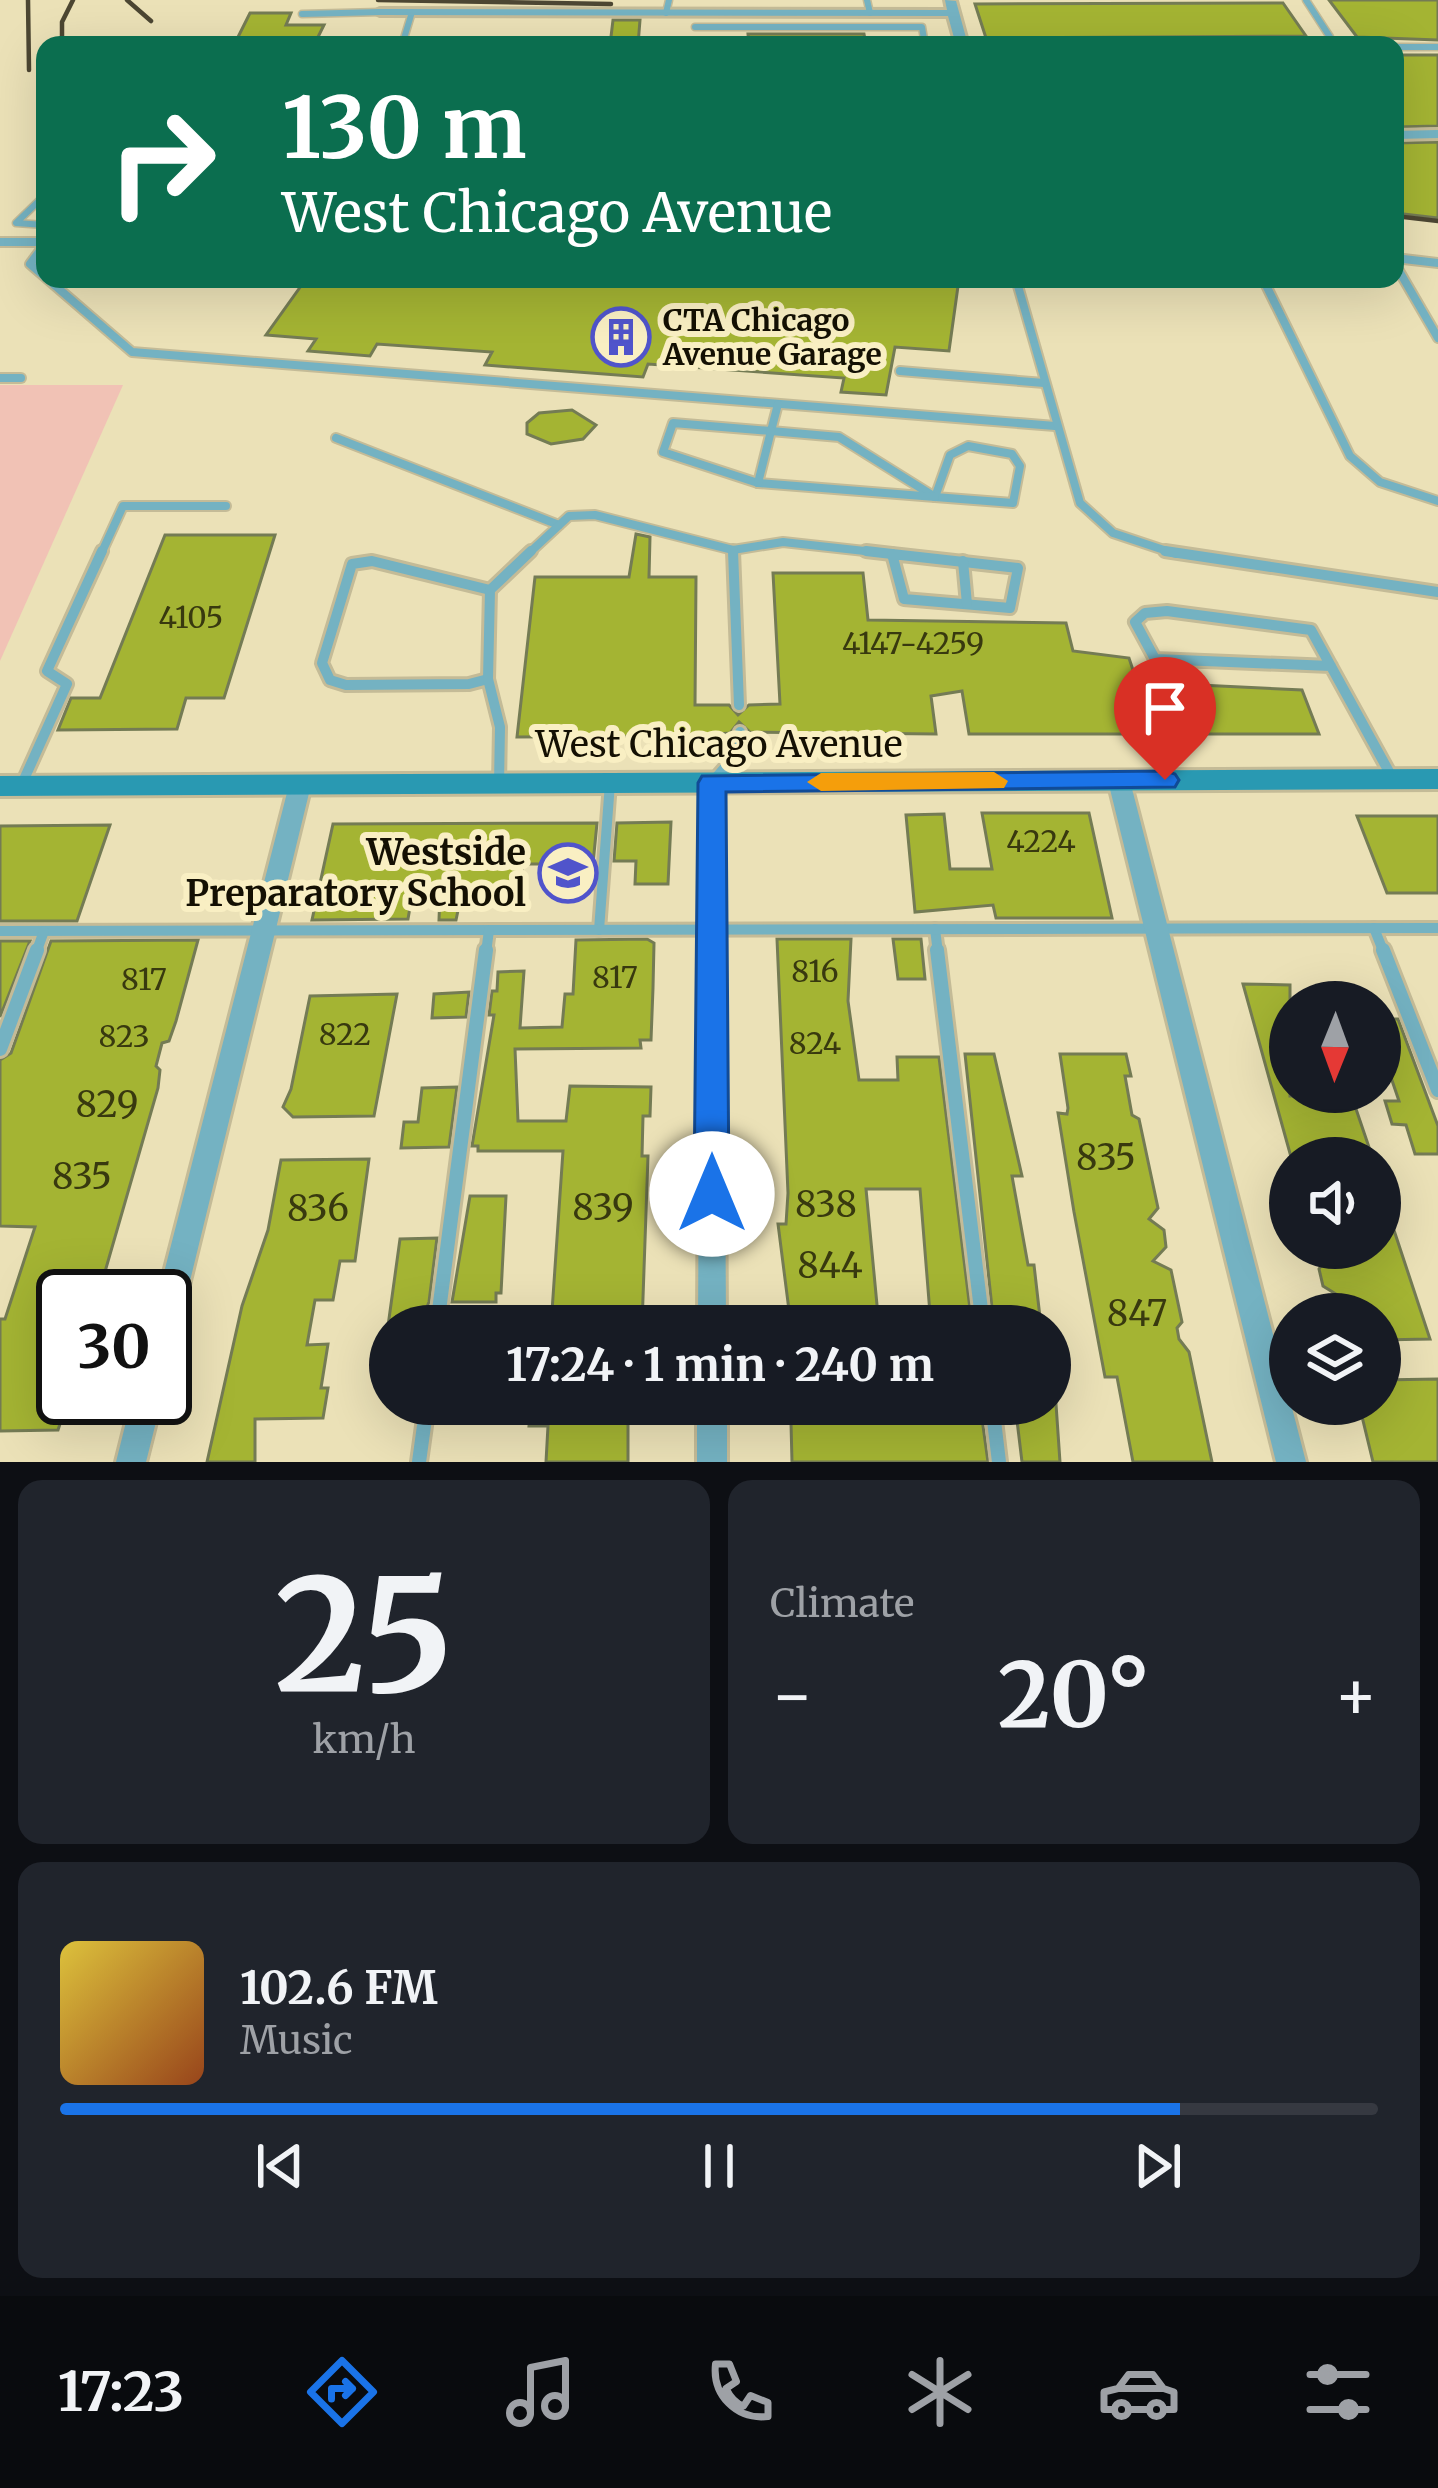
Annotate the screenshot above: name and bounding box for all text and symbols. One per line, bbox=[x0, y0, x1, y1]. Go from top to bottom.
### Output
text: 130 m bbox=[282, 75, 526, 181]
icon: right bbox=[84, 84, 240, 240]
text: West Chicago Avenue bbox=[282, 179, 832, 247]
place label: CTA Chicago Avenue Garage bbox=[662, 301, 882, 373]
building icon: CTA Chicago Avenue Garage bbox=[590, 306, 652, 368]
house number: 4105 bbox=[159, 598, 223, 636]
house number: 4147-4259 bbox=[842, 624, 984, 662]
pin bbox=[1114, 657, 1216, 780]
icon: arrive bbox=[1132, 675, 1198, 741]
street label: West Chicago Avenue bbox=[535, 722, 902, 767]
house number: 4224 bbox=[1006, 822, 1076, 860]
place label: Westside Preparatory School bbox=[185, 830, 526, 916]
school or university icon: Westside Preparatory School bbox=[537, 842, 599, 904]
house number: 816 bbox=[791, 952, 839, 990]
house number: 817 bbox=[592, 958, 638, 996]
house number: 817 bbox=[121, 960, 167, 998]
north arrow bbox=[1269, 981, 1401, 1113]
map controls bbox=[1269, 981, 1401, 1425]
house number: 822 bbox=[319, 1015, 371, 1053]
house number: 823 bbox=[98, 1017, 150, 1055]
house number: 824 bbox=[789, 1024, 841, 1062]
house number: 829 bbox=[75, 1082, 139, 1127]
position arrow bbox=[649, 1131, 775, 1257]
house number: 835 bbox=[1076, 1135, 1136, 1180]
button: sound bbox=[1269, 1137, 1401, 1269]
house number: 835 bbox=[52, 1154, 112, 1199]
house number: 838 bbox=[795, 1182, 857, 1227]
house number: 839 bbox=[572, 1185, 634, 1230]
house number: 836 bbox=[287, 1186, 349, 1231]
house number: 844 bbox=[797, 1243, 863, 1288]
speed limit sign: 30 bbox=[36, 1269, 192, 1425]
house number: 847 bbox=[1107, 1291, 1167, 1336]
button: layers bbox=[1269, 1293, 1401, 1425]
text: 17:24 · 1 min · 240 m bbox=[506, 1337, 934, 1393]
text: 25 bbox=[274, 1538, 454, 1735]
text: Climate bbox=[770, 1579, 914, 1628]
text: 20° bbox=[998, 1638, 1150, 1752]
text: − bbox=[770, 1654, 814, 1737]
text: + bbox=[1334, 1654, 1378, 1737]
text: km/h bbox=[312, 1715, 416, 1764]
text: 102.6 FM bbox=[240, 1960, 437, 2016]
text: Music bbox=[240, 2016, 353, 2065]
icon: previous bbox=[247, 2133, 313, 2199]
icon: pause bbox=[686, 2133, 752, 2199]
icon: next bbox=[1125, 2133, 1191, 2199]
icon: directions bbox=[300, 2350, 384, 2434]
icon: music bbox=[499, 2350, 583, 2434]
icon: phone bbox=[698, 2350, 782, 2434]
icon: climate bbox=[898, 2350, 982, 2434]
icon: car bbox=[1097, 2350, 1181, 2434]
icon: filters bbox=[1296, 2350, 1380, 2434]
text: 17:23 bbox=[58, 2358, 184, 2426]

